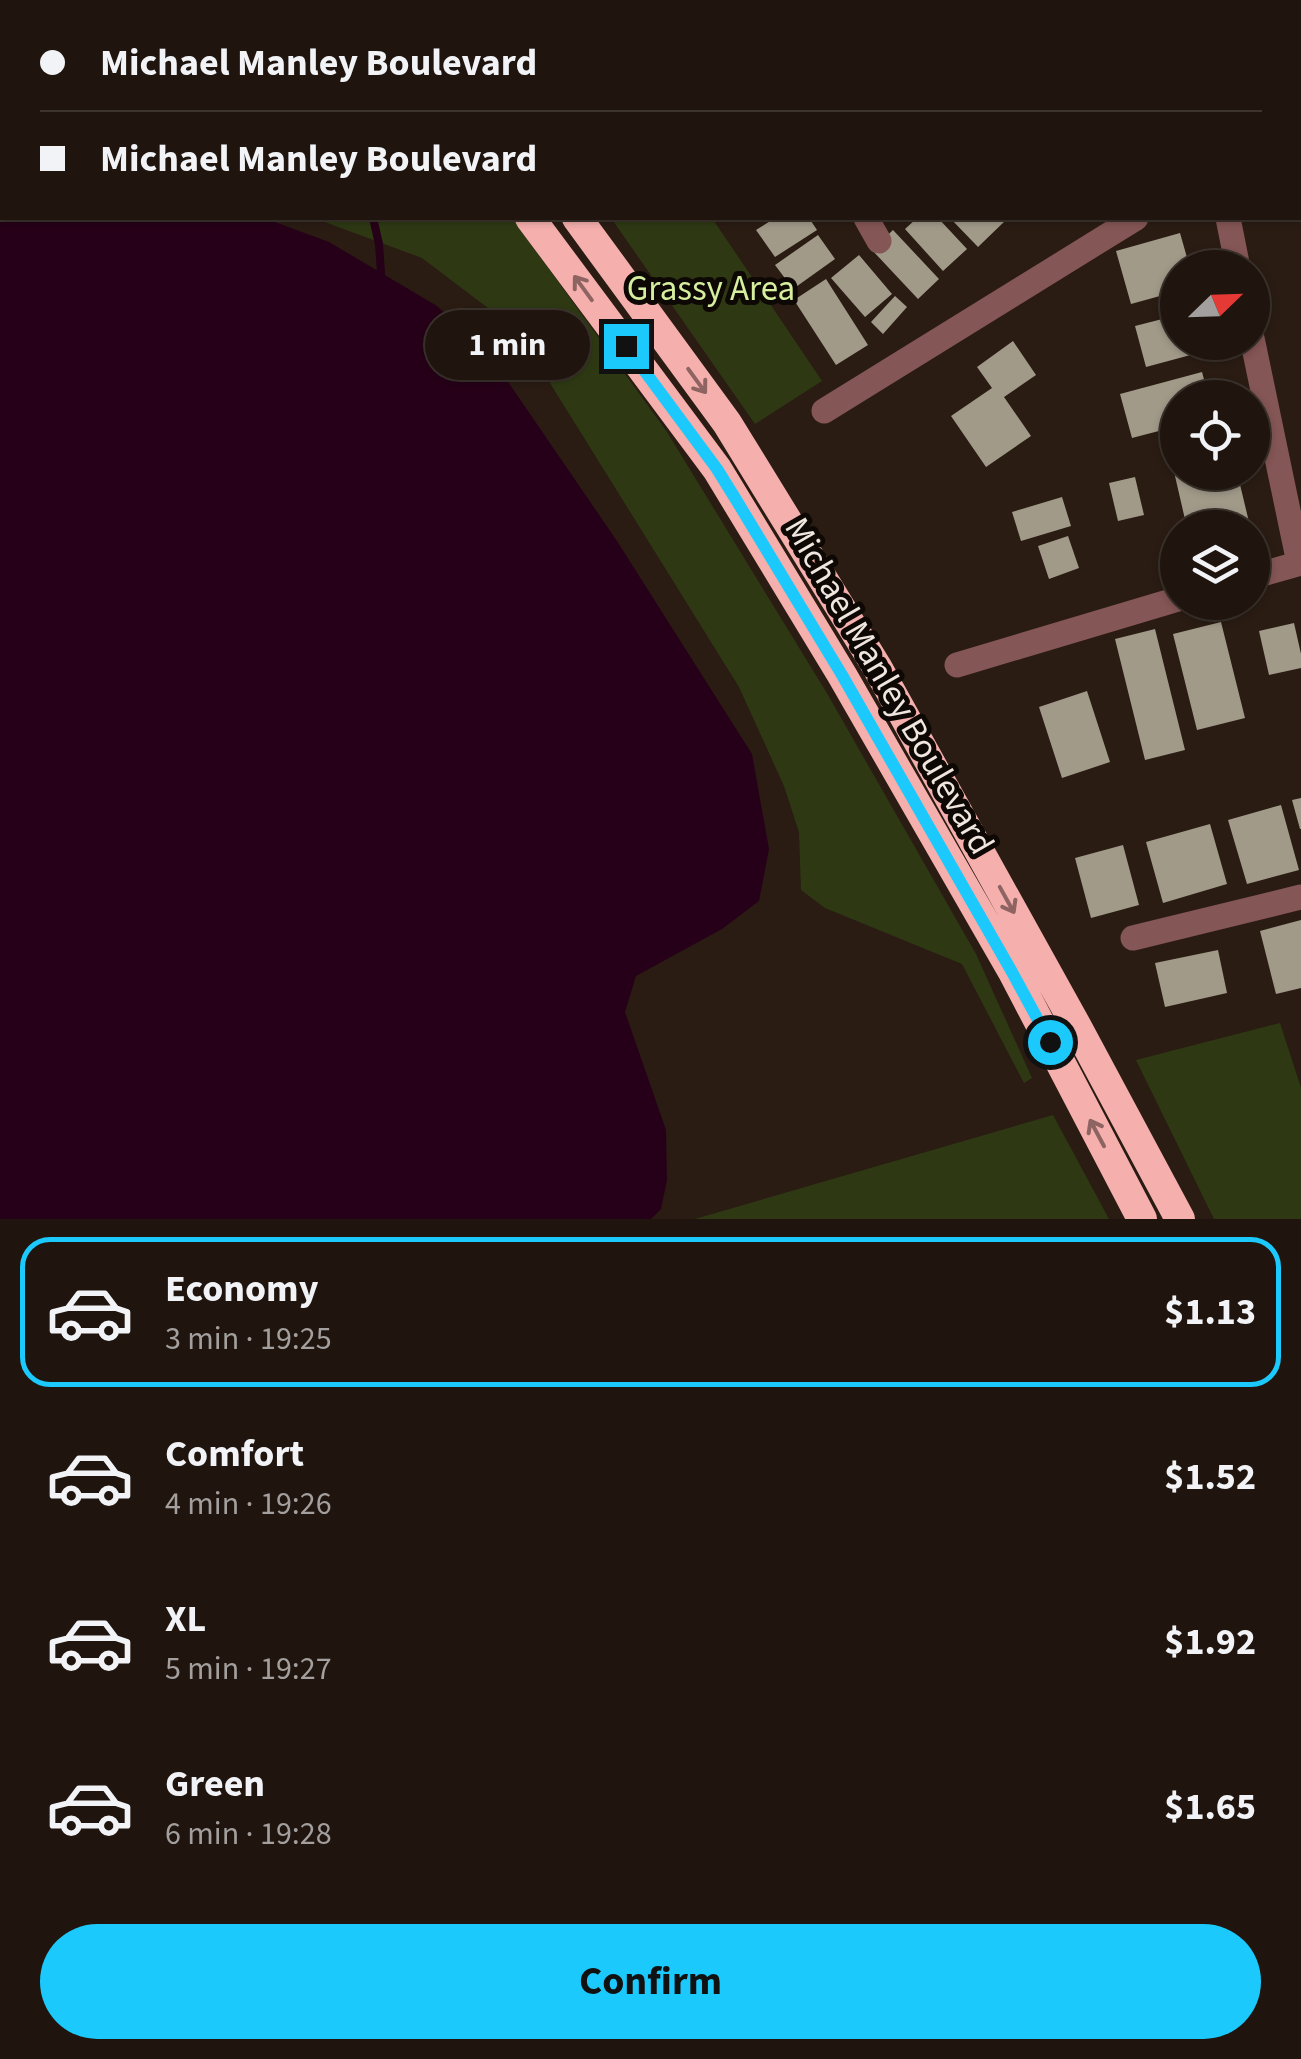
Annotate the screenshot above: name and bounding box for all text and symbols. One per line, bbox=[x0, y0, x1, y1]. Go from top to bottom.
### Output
text: Michael Manley Boulevard bbox=[100, 36, 537, 90]
text: Michael Manley Boulevard bbox=[100, 132, 537, 186]
north arrow bbox=[1160, 250, 1270, 360]
map controls bbox=[1160, 250, 1270, 620]
park label: Grassy Area bbox=[627, 264, 795, 314]
one-way arrow bbox=[573, 275, 594, 302]
callout: 1 min bbox=[426, 311, 591, 381]
text: 1 min bbox=[469, 322, 546, 368]
route end bbox=[604, 324, 649, 369]
one-way arrow bbox=[686, 367, 707, 394]
button: locate bbox=[1160, 380, 1270, 490]
street label: Michael Manley Boulevard bbox=[772, 508, 1006, 864]
button: layers bbox=[1160, 510, 1270, 620]
one-way arrow bbox=[997, 885, 1017, 914]
route start bbox=[1028, 1020, 1073, 1065]
one-way arrow bbox=[1087, 1118, 1106, 1148]
text: Economy bbox=[165, 1262, 318, 1316]
icon: car bbox=[45, 1267, 135, 1357]
text: $1.13 bbox=[1164, 1285, 1256, 1339]
text: 3 min · 19:25 bbox=[165, 1316, 332, 1362]
text: Comfort bbox=[165, 1427, 304, 1481]
icon: car bbox=[45, 1432, 135, 1522]
text: $1.52 bbox=[1164, 1450, 1256, 1504]
text: 4 min · 19:26 bbox=[165, 1481, 332, 1527]
text: XL bbox=[165, 1592, 206, 1646]
icon: car bbox=[45, 1597, 135, 1687]
text: $1.92 bbox=[1164, 1615, 1256, 1669]
text: 5 min · 19:27 bbox=[165, 1646, 332, 1692]
text: Green bbox=[165, 1757, 265, 1811]
icon: car bbox=[45, 1762, 135, 1852]
text: $1.65 bbox=[1164, 1780, 1256, 1834]
text: 6 min · 19:28 bbox=[165, 1811, 332, 1857]
button: Confirm bbox=[40, 1924, 1261, 2039]

